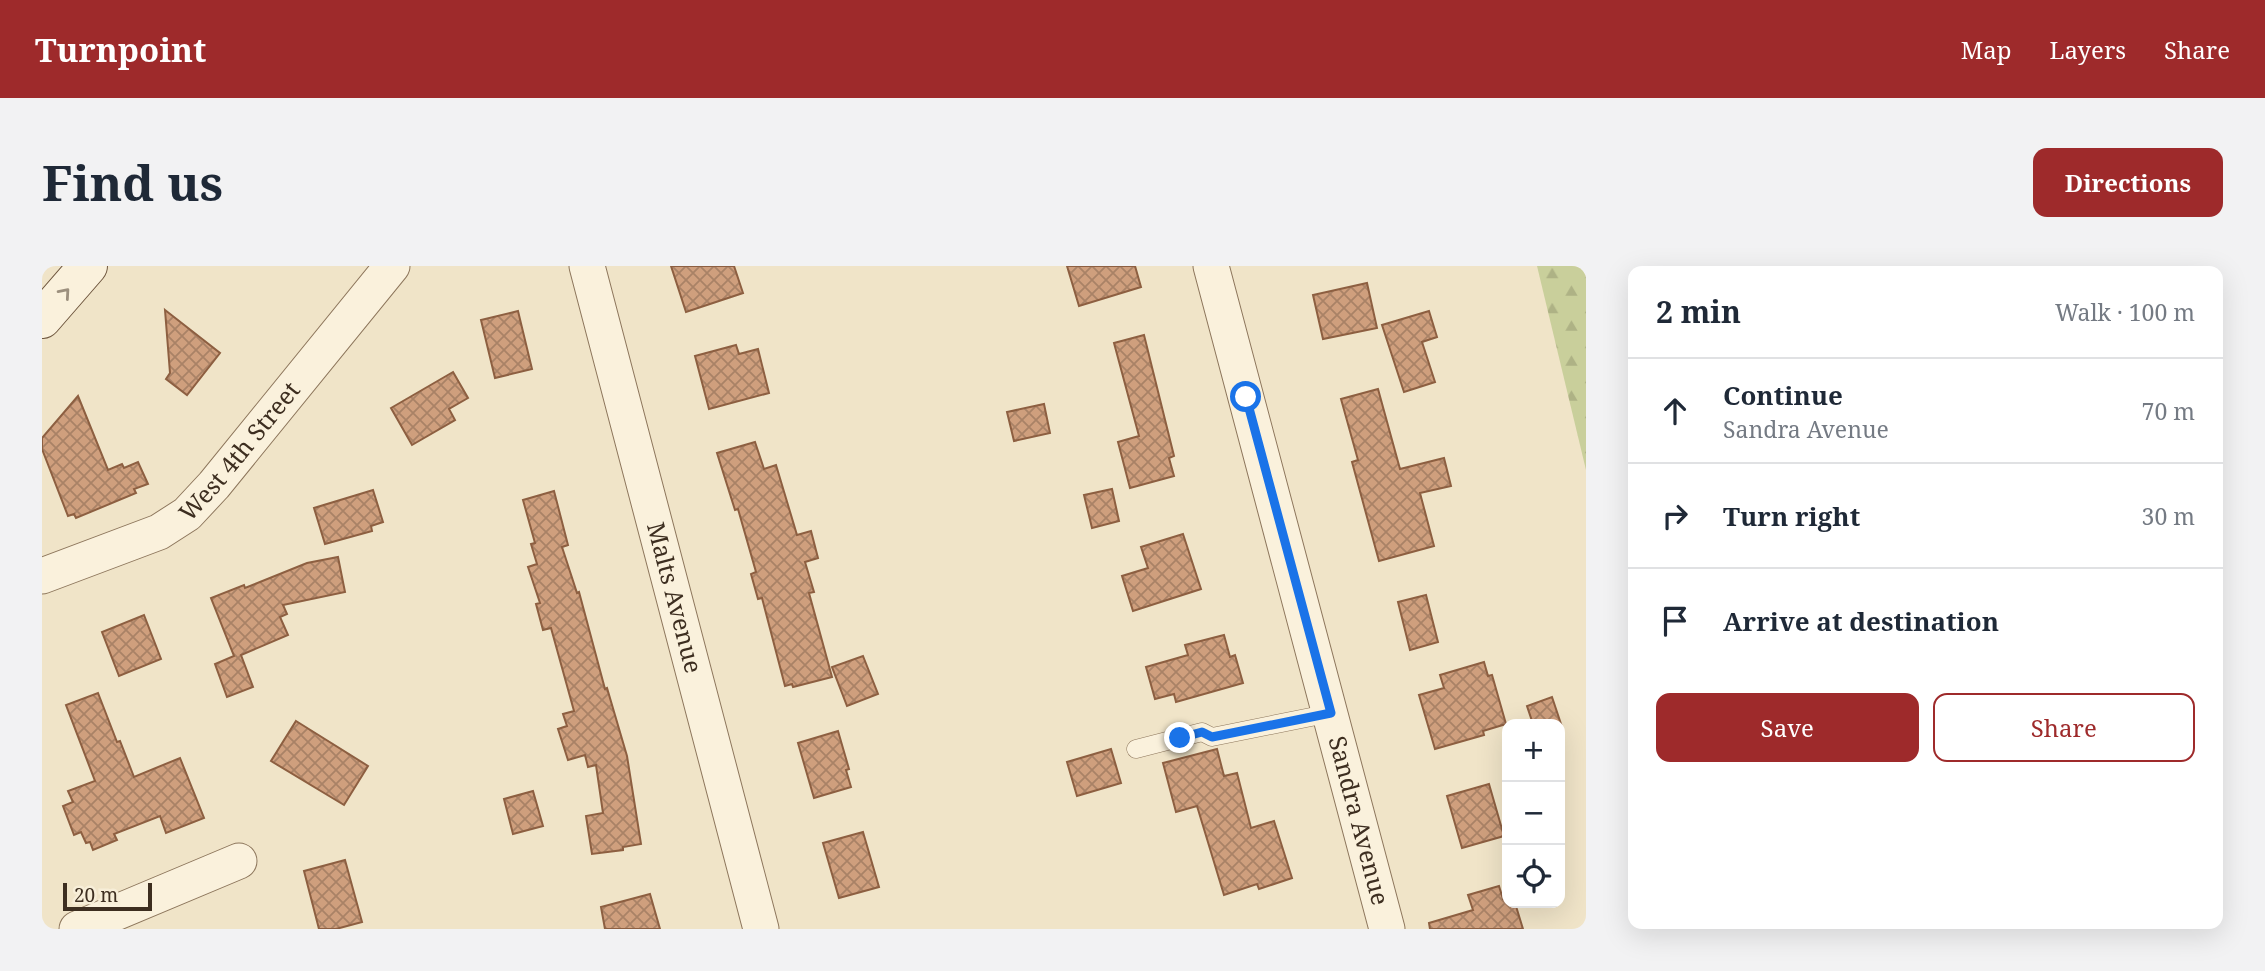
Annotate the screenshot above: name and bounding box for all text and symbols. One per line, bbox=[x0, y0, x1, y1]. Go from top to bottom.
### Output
text: Turnpoint bbox=[35, 27, 206, 72]
text: Map bbox=[1961, 33, 2012, 66]
text: Layers bbox=[2050, 33, 2126, 66]
text: Share bbox=[2164, 33, 2230, 66]
button: Directions bbox=[2033, 148, 2223, 217]
text: Find us bbox=[42, 149, 223, 215]
one-way arrow bbox=[57, 288, 69, 301]
text: 2 min bbox=[1656, 291, 1741, 332]
text: Walk · 100 m bbox=[2055, 296, 2195, 328]
street label: West 4th Street bbox=[171, 374, 307, 528]
text: Continue bbox=[1723, 377, 1843, 413]
route start bbox=[1230, 381, 1261, 412]
icon: ahead bbox=[1656, 392, 1694, 430]
text: 70 m bbox=[2142, 395, 2195, 427]
text: Sandra Avenue bbox=[1723, 413, 1889, 445]
icon: right bbox=[1656, 497, 1694, 535]
text: Turn right bbox=[1723, 498, 1860, 534]
text: 30 m bbox=[2142, 500, 2195, 532]
street label: Malts Avenue bbox=[640, 518, 711, 676]
icon: arrive bbox=[1656, 602, 1694, 640]
text: Arrive at destination bbox=[1723, 603, 1999, 639]
button: Save bbox=[1656, 693, 1919, 762]
button: Share bbox=[1933, 693, 2195, 762]
map controls bbox=[1502, 719, 1565, 908]
button: + bbox=[1502, 719, 1565, 782]
route end bbox=[1164, 722, 1195, 753]
street label: Sandra Avenue bbox=[1322, 732, 1398, 908]
button: − bbox=[1502, 782, 1565, 845]
button: locate bbox=[1502, 845, 1565, 908]
scale bar bbox=[63, 880, 152, 912]
text: 20 m bbox=[74, 882, 118, 908]

